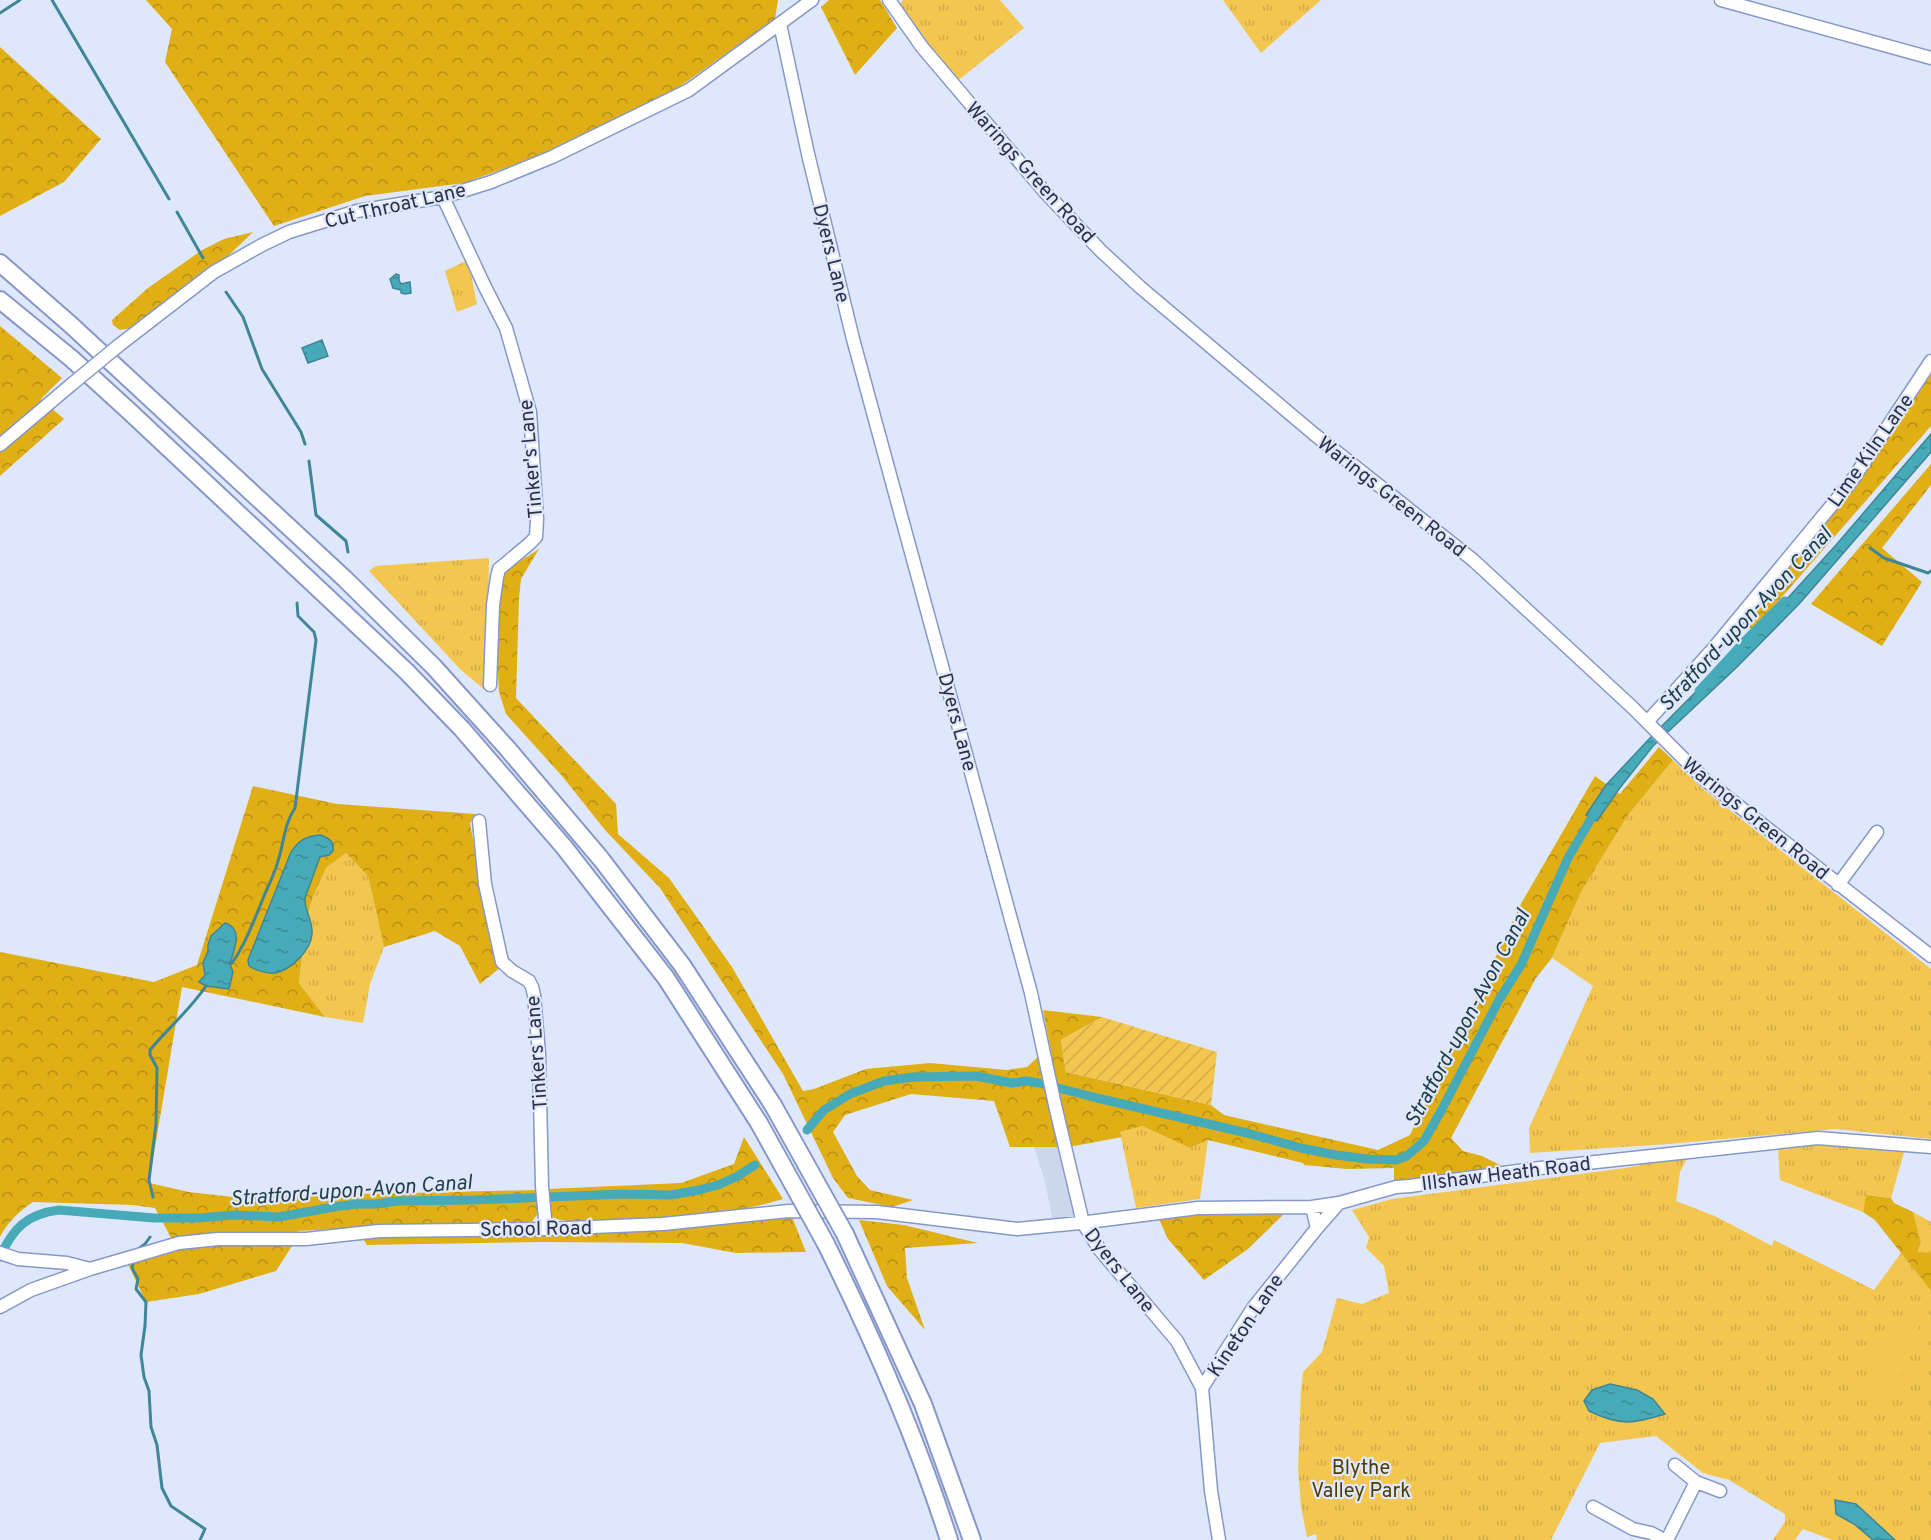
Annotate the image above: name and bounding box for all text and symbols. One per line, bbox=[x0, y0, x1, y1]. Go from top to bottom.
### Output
street label: Warings Green Road bbox=[959, 97, 1100, 250]
street label: Cut Throat Lane bbox=[322, 178, 469, 236]
street label: Dyers Lane bbox=[805, 201, 855, 306]
street label: Lime Kiln Lane bbox=[1823, 389, 1920, 513]
street label: Tinker's Lane bbox=[514, 398, 550, 519]
street label: Warings Green Road bbox=[1311, 431, 1471, 564]
water label: Stratford-upon-Avon Canal bbox=[1654, 521, 1840, 718]
street label: Dyers Lane bbox=[930, 670, 982, 775]
street label: Warings Green Road bbox=[1676, 752, 1834, 887]
water label: Stratford-upon-Avon Canal bbox=[1400, 904, 1538, 1132]
street label: Tinkers Lane bbox=[521, 995, 555, 1111]
street label: Illshaw Heath Road bbox=[1420, 1152, 1592, 1198]
water label: Stratford-upon-Avon Canal bbox=[229, 1169, 475, 1213]
street label: School Road bbox=[480, 1216, 592, 1244]
street label: Dyers Lane bbox=[1077, 1224, 1160, 1319]
street label: Kineton Lane bbox=[1203, 1269, 1291, 1383]
park label: Blythe Valley Park bbox=[1311, 1456, 1411, 1505]

